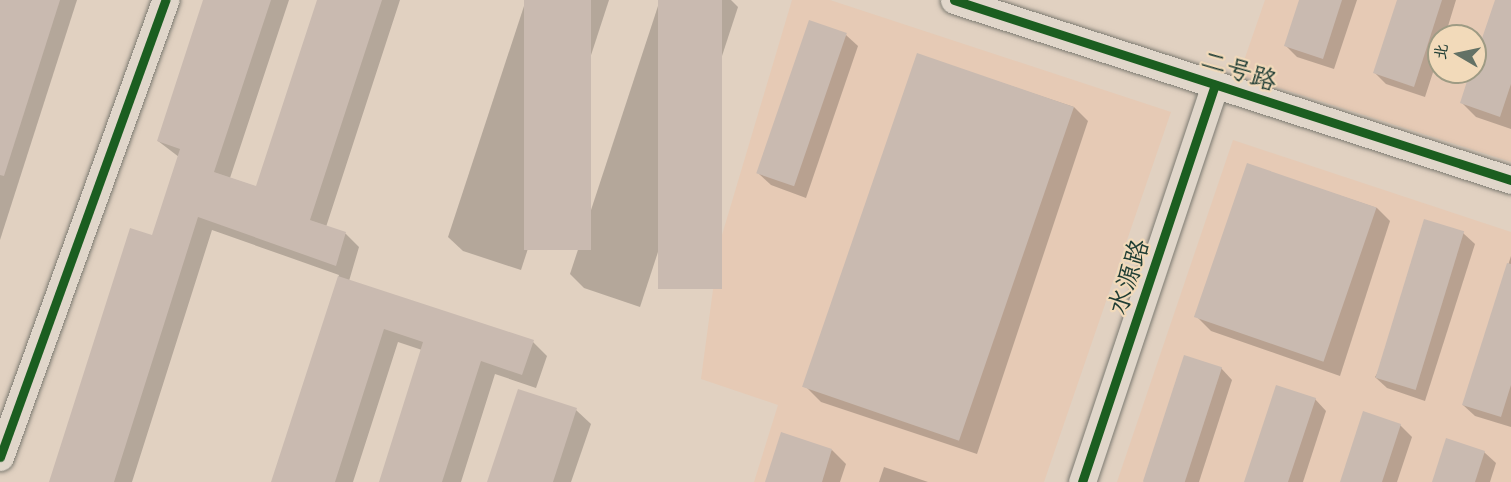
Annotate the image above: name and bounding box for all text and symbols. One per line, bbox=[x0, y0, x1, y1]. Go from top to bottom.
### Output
north arrow bbox=[1427, 24, 1487, 84]
text: 北 bbox=[1430, 42, 1451, 61]
street label: 二号路 bbox=[1197, 44, 1281, 98]
street label: 水源路 bbox=[1102, 235, 1156, 319]

